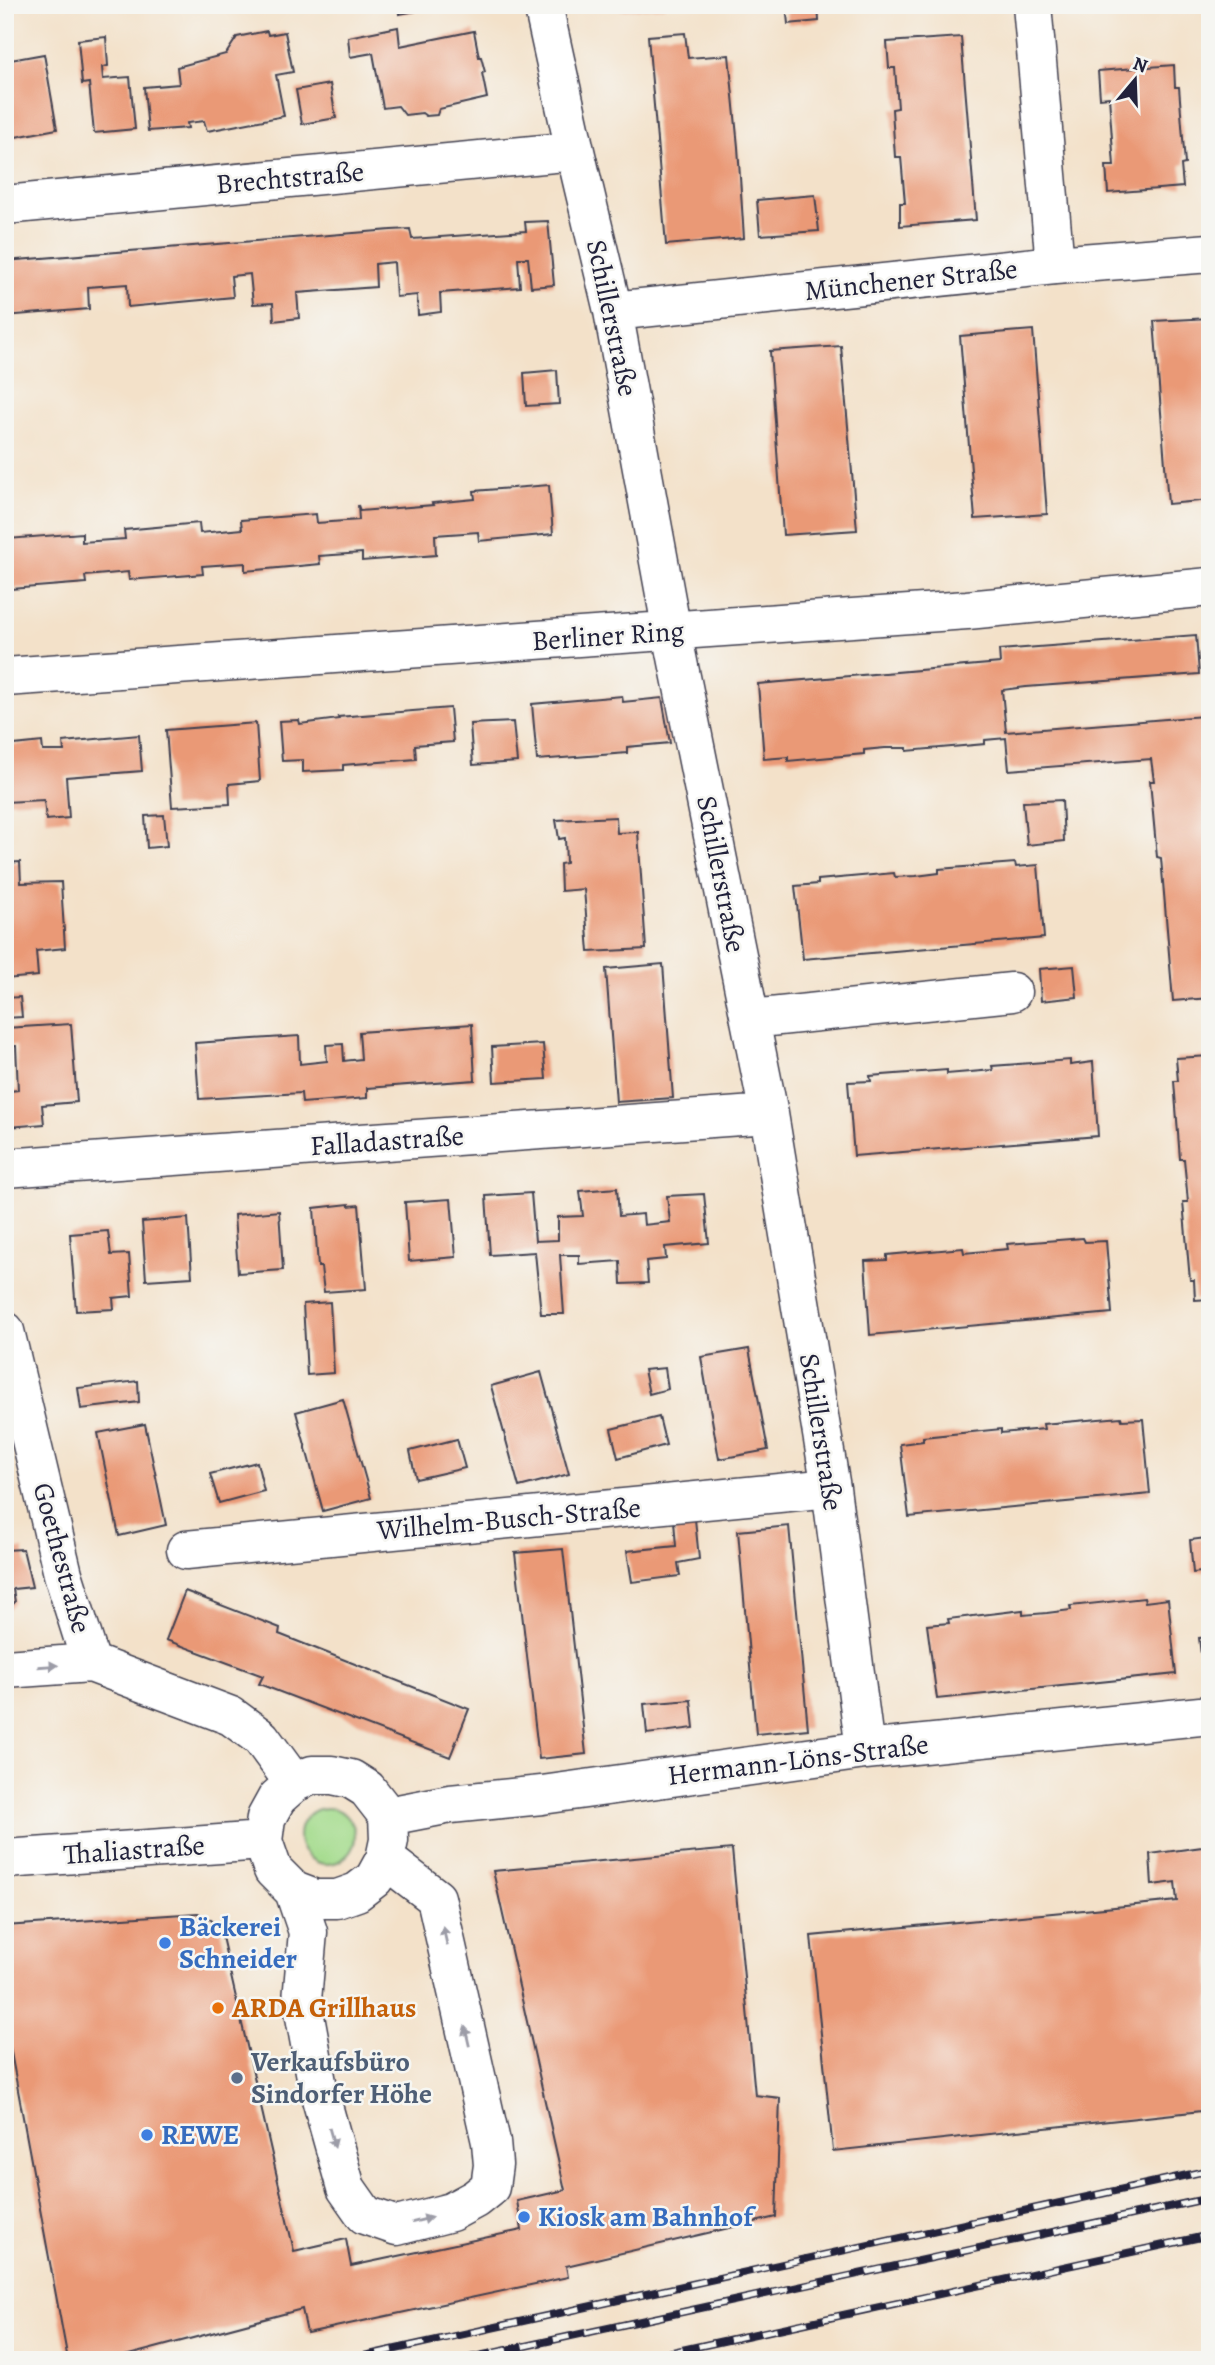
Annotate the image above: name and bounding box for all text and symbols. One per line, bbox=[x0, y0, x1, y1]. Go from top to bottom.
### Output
north arrow bbox=[1100, 46, 1170, 116]
text: N bbox=[1129, 50, 1151, 79]
street label: Brechtstraße bbox=[214, 153, 366, 203]
street label: Schillerstraße bbox=[577, 236, 647, 400]
street label: Münchener Straße bbox=[803, 250, 1019, 310]
street label: Berliner Ring bbox=[531, 612, 685, 660]
street label: Schillerstraße bbox=[687, 792, 755, 956]
street label: Falladastraße bbox=[309, 1117, 465, 1165]
street label: Schillerstraße bbox=[790, 1350, 852, 1514]
street label: Goethestraße bbox=[24, 1479, 100, 1637]
street label: Wilhelm-Busch-Straße bbox=[375, 1489, 642, 1550]
one-way arrow bbox=[38, 1660, 60, 1671]
street label: Hermann-Löns-Straße bbox=[665, 1725, 931, 1795]
street label: Thaliastraße bbox=[62, 1826, 206, 1874]
place label: Bäckerei Schneider bbox=[179, 1908, 298, 1978]
one-way arrow bbox=[439, 1925, 450, 1947]
marker: Bäckerei Schneider bbox=[157, 1935, 173, 1951]
place label: ARDA Grillhaus bbox=[231, 1989, 417, 2027]
marker: ARDA Grillhaus bbox=[210, 2000, 226, 2016]
one-way arrow bbox=[462, 2025, 473, 2047]
place label: Verkaufsbüro Sindorfer Höhe bbox=[250, 2043, 432, 2113]
marker: Verkaufsbüro Sindorfer Höhe bbox=[229, 2070, 245, 2086]
place label: REWE bbox=[161, 2116, 239, 2154]
marker: REWE bbox=[139, 2127, 155, 2143]
one-way arrow bbox=[327, 2127, 338, 2149]
place label: Kiosk am Bahnhof bbox=[538, 2198, 756, 2236]
marker: Kiosk am Bahnhof bbox=[516, 2209, 532, 2225]
one-way arrow bbox=[411, 2214, 433, 2225]

